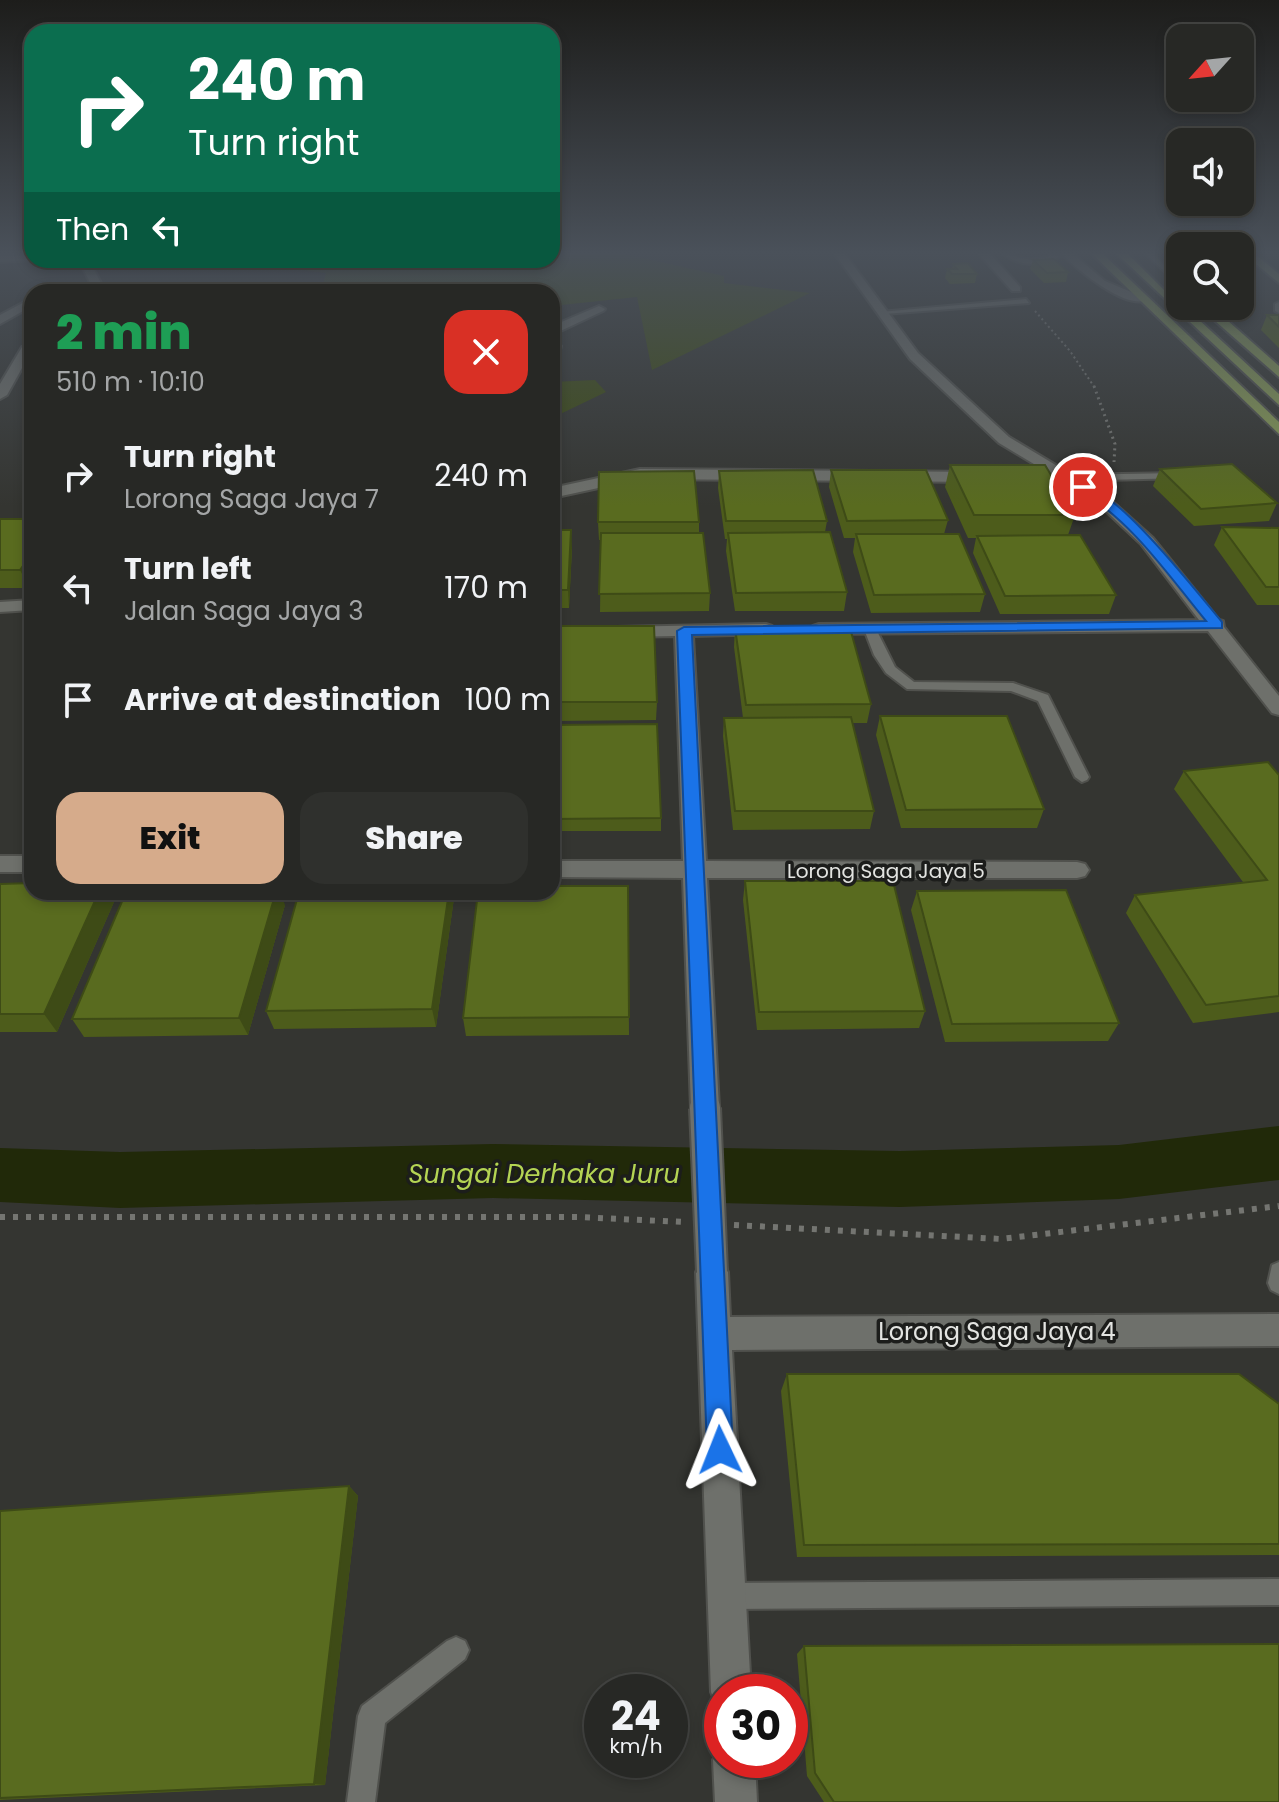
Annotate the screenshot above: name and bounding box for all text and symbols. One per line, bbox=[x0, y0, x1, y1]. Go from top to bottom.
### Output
north arrow bbox=[1166, 24, 1254, 112]
map controls bbox=[1166, 24, 1254, 320]
text: 240 m bbox=[188, 41, 366, 120]
icon: right bbox=[56, 56, 160, 160]
text: Turn right bbox=[188, 117, 359, 168]
button: sound bbox=[1166, 128, 1254, 216]
text: Then bbox=[56, 208, 129, 251]
icon: left bbox=[145, 208, 189, 252]
button: search bbox=[1166, 232, 1254, 320]
text: 2 min bbox=[56, 299, 191, 366]
button: close bbox=[444, 310, 528, 394]
text: 510 m · 10:10 bbox=[56, 364, 205, 400]
text: Turn right bbox=[124, 435, 276, 478]
pin bbox=[1049, 453, 1117, 521]
icon: right bbox=[56, 454, 100, 498]
text: 240 m bbox=[434, 454, 528, 497]
icon: arrive bbox=[1061, 465, 1105, 509]
text: Lorong Saga Jaya 7 bbox=[124, 481, 379, 517]
text: Turn left bbox=[124, 547, 252, 590]
icon: left bbox=[56, 566, 100, 610]
text: 170 m bbox=[444, 566, 528, 609]
text: Jalan Saga Jaya 3 bbox=[124, 593, 364, 629]
icon: arrive bbox=[56, 678, 100, 722]
text: Arrive at destination bbox=[124, 678, 441, 721]
text: 100 m bbox=[465, 678, 551, 721]
button: Exit bbox=[56, 792, 284, 884]
button: Share bbox=[300, 792, 528, 884]
street label: Lorong Saga Jaya 5 bbox=[787, 857, 985, 885]
water label: Sungai Derhaka Juru bbox=[408, 1156, 680, 1192]
street label: Lorong Saga Jaya 4 bbox=[878, 1315, 1116, 1348]
position arrow bbox=[678, 1408, 762, 1492]
speed limit sign: 30 bbox=[704, 1674, 808, 1778]
text: 24 bbox=[611, 1688, 661, 1744]
text: km/h bbox=[609, 1732, 663, 1760]

